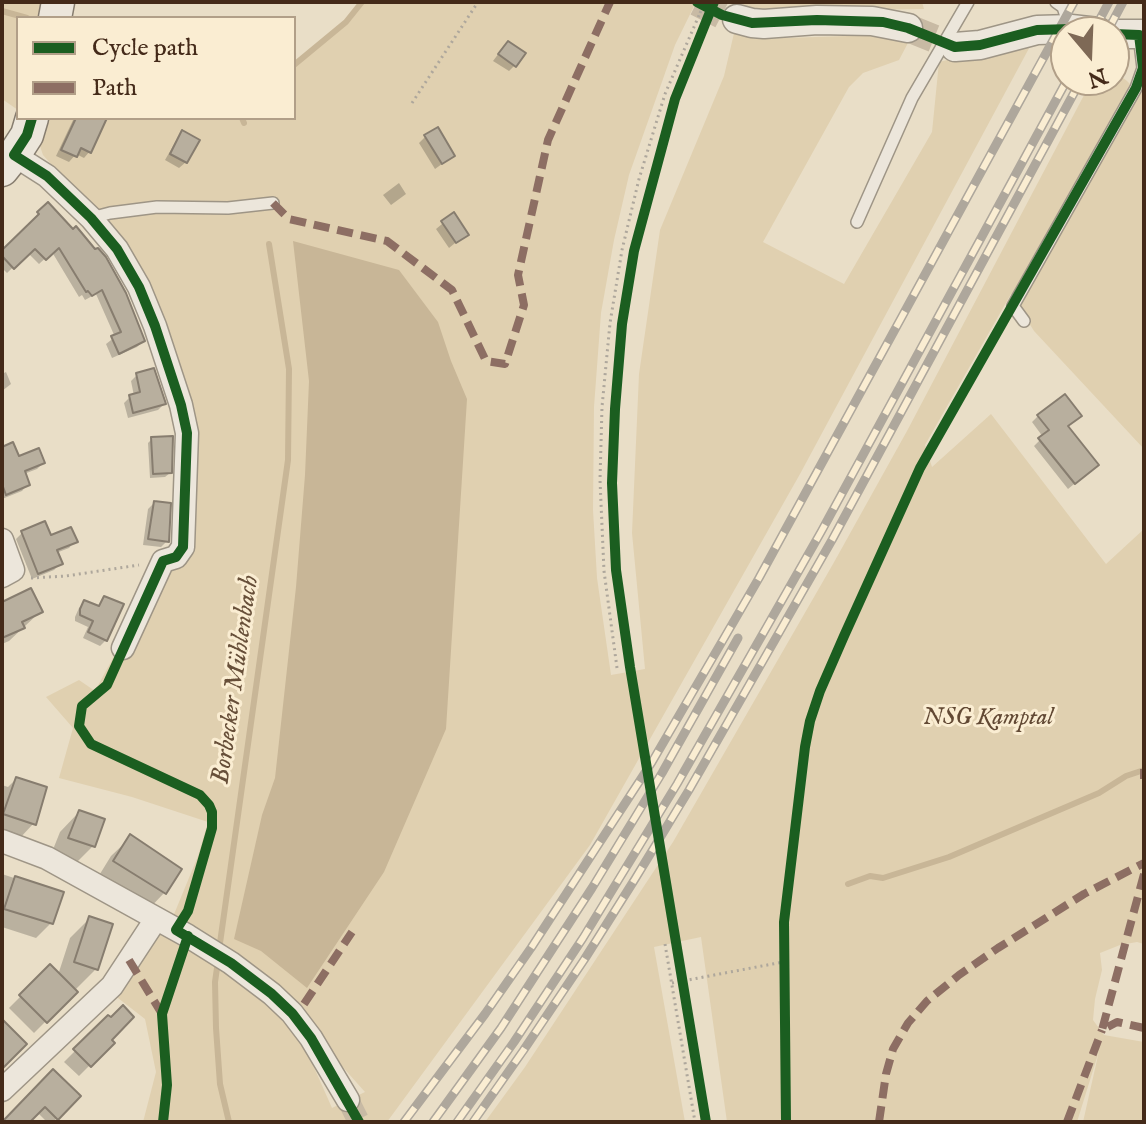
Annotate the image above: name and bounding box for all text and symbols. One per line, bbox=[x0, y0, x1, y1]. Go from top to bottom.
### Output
legend bbox=[16, 16, 296, 120]
north arrow bbox=[1050, 16, 1130, 96]
text: Cycle path bbox=[92, 33, 198, 64]
text: N bbox=[1084, 60, 1111, 93]
text: Path bbox=[92, 73, 137, 104]
water label: Borbecker Mühlenbach bbox=[207, 573, 267, 787]
park label: NSG Kamptal bbox=[923, 705, 1053, 733]

